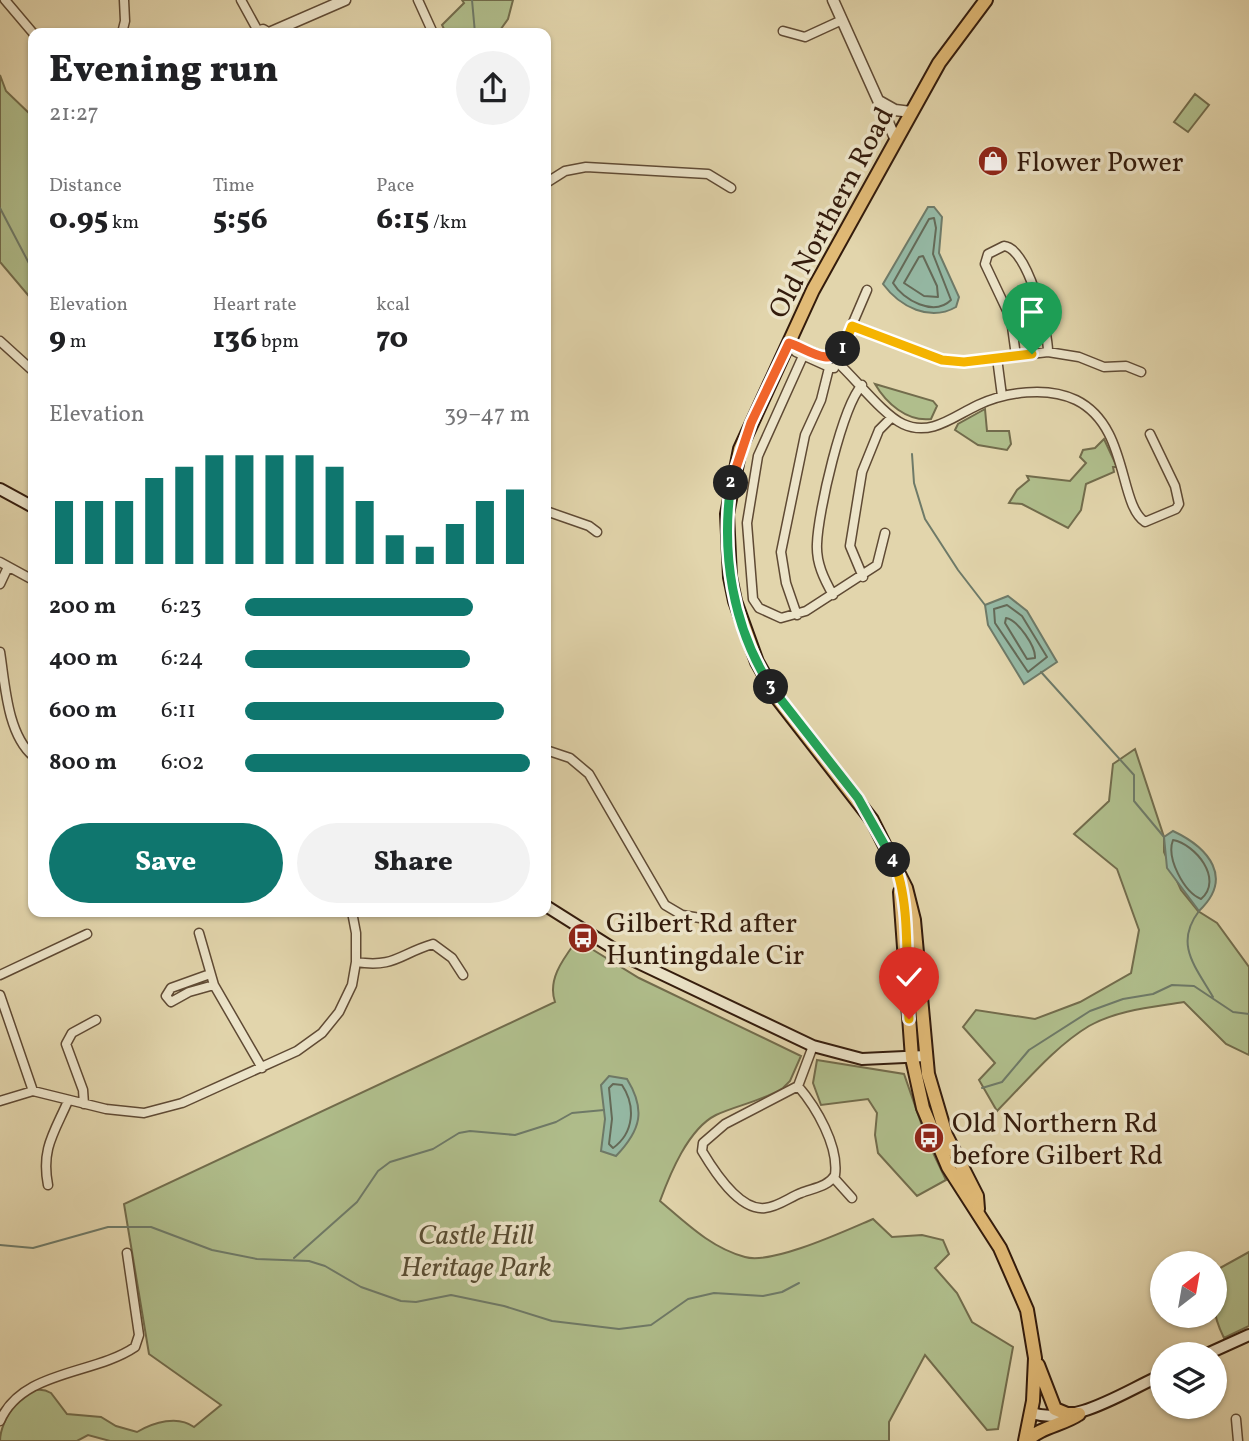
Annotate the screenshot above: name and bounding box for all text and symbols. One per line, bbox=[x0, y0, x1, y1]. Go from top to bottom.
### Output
text: Evening run bbox=[49, 45, 279, 98]
button: share bbox=[456, 51, 530, 125]
text: 21:27 bbox=[49, 98, 99, 130]
street label: Old Northern Road bbox=[760, 100, 905, 326]
shop icon: Flower Power bbox=[976, 144, 1010, 178]
place label: Flower Power bbox=[1016, 144, 1184, 183]
text: Distance bbox=[49, 173, 122, 199]
text: Time bbox=[213, 173, 254, 199]
text: Pace bbox=[376, 173, 414, 199]
text: 0.95 bbox=[49, 199, 108, 241]
text: 5:56 bbox=[213, 199, 268, 241]
text: 6:15 bbox=[376, 199, 429, 241]
text: km bbox=[108, 210, 139, 236]
text: /km bbox=[429, 210, 467, 236]
pin bbox=[1002, 282, 1062, 354]
text: Elevation bbox=[49, 292, 128, 318]
text: Heart rate bbox=[213, 292, 297, 318]
text: kcal bbox=[376, 292, 410, 318]
icon: arrive bbox=[1013, 293, 1051, 331]
text: 9 bbox=[49, 318, 66, 360]
text: 136 bbox=[213, 318, 257, 360]
text: 70 bbox=[376, 318, 408, 360]
text: m bbox=[66, 329, 87, 355]
text: bpm bbox=[257, 329, 299, 355]
pin: 1 bbox=[826, 332, 860, 366]
text: 1 bbox=[839, 335, 846, 361]
text: Elevation bbox=[49, 399, 145, 431]
text: 39–47 m bbox=[444, 399, 530, 431]
pin: 2 bbox=[714, 466, 748, 500]
text: 2 bbox=[726, 469, 735, 495]
text: 200 m bbox=[49, 591, 116, 623]
text: 6:23 bbox=[161, 591, 202, 623]
text: 400 m bbox=[49, 643, 118, 675]
text: 6:24 bbox=[161, 643, 203, 675]
pin: 3 bbox=[754, 670, 788, 704]
text: 3 bbox=[766, 673, 775, 699]
text: 600 m bbox=[49, 695, 117, 727]
text: 6:11 bbox=[161, 695, 196, 727]
text: 800 m bbox=[49, 747, 117, 779]
text: 6:02 bbox=[161, 747, 204, 779]
button: Save bbox=[49, 823, 283, 903]
button: Share bbox=[297, 823, 530, 903]
pin: 4 bbox=[876, 842, 910, 878]
text: 4 bbox=[887, 846, 898, 872]
place label: Gilbert Rd after Huntingdale Cir bbox=[606, 905, 805, 976]
bus stop icon: Gilbert Rd after Huntingdale Cir bbox=[566, 921, 600, 955]
pin bbox=[879, 947, 939, 1019]
icon: check bbox=[890, 958, 928, 996]
place label: Old Northern Rd before Gilbert Rd bbox=[952, 1105, 1163, 1176]
bus stop icon: Old Northern Rd before Gilbert Rd bbox=[912, 1121, 946, 1155]
park label: Castle Hill Heritage Park bbox=[401, 1217, 551, 1288]
north arrow bbox=[1150, 1251, 1227, 1328]
map controls bbox=[1150, 1251, 1227, 1419]
button: layers bbox=[1150, 1342, 1227, 1419]

